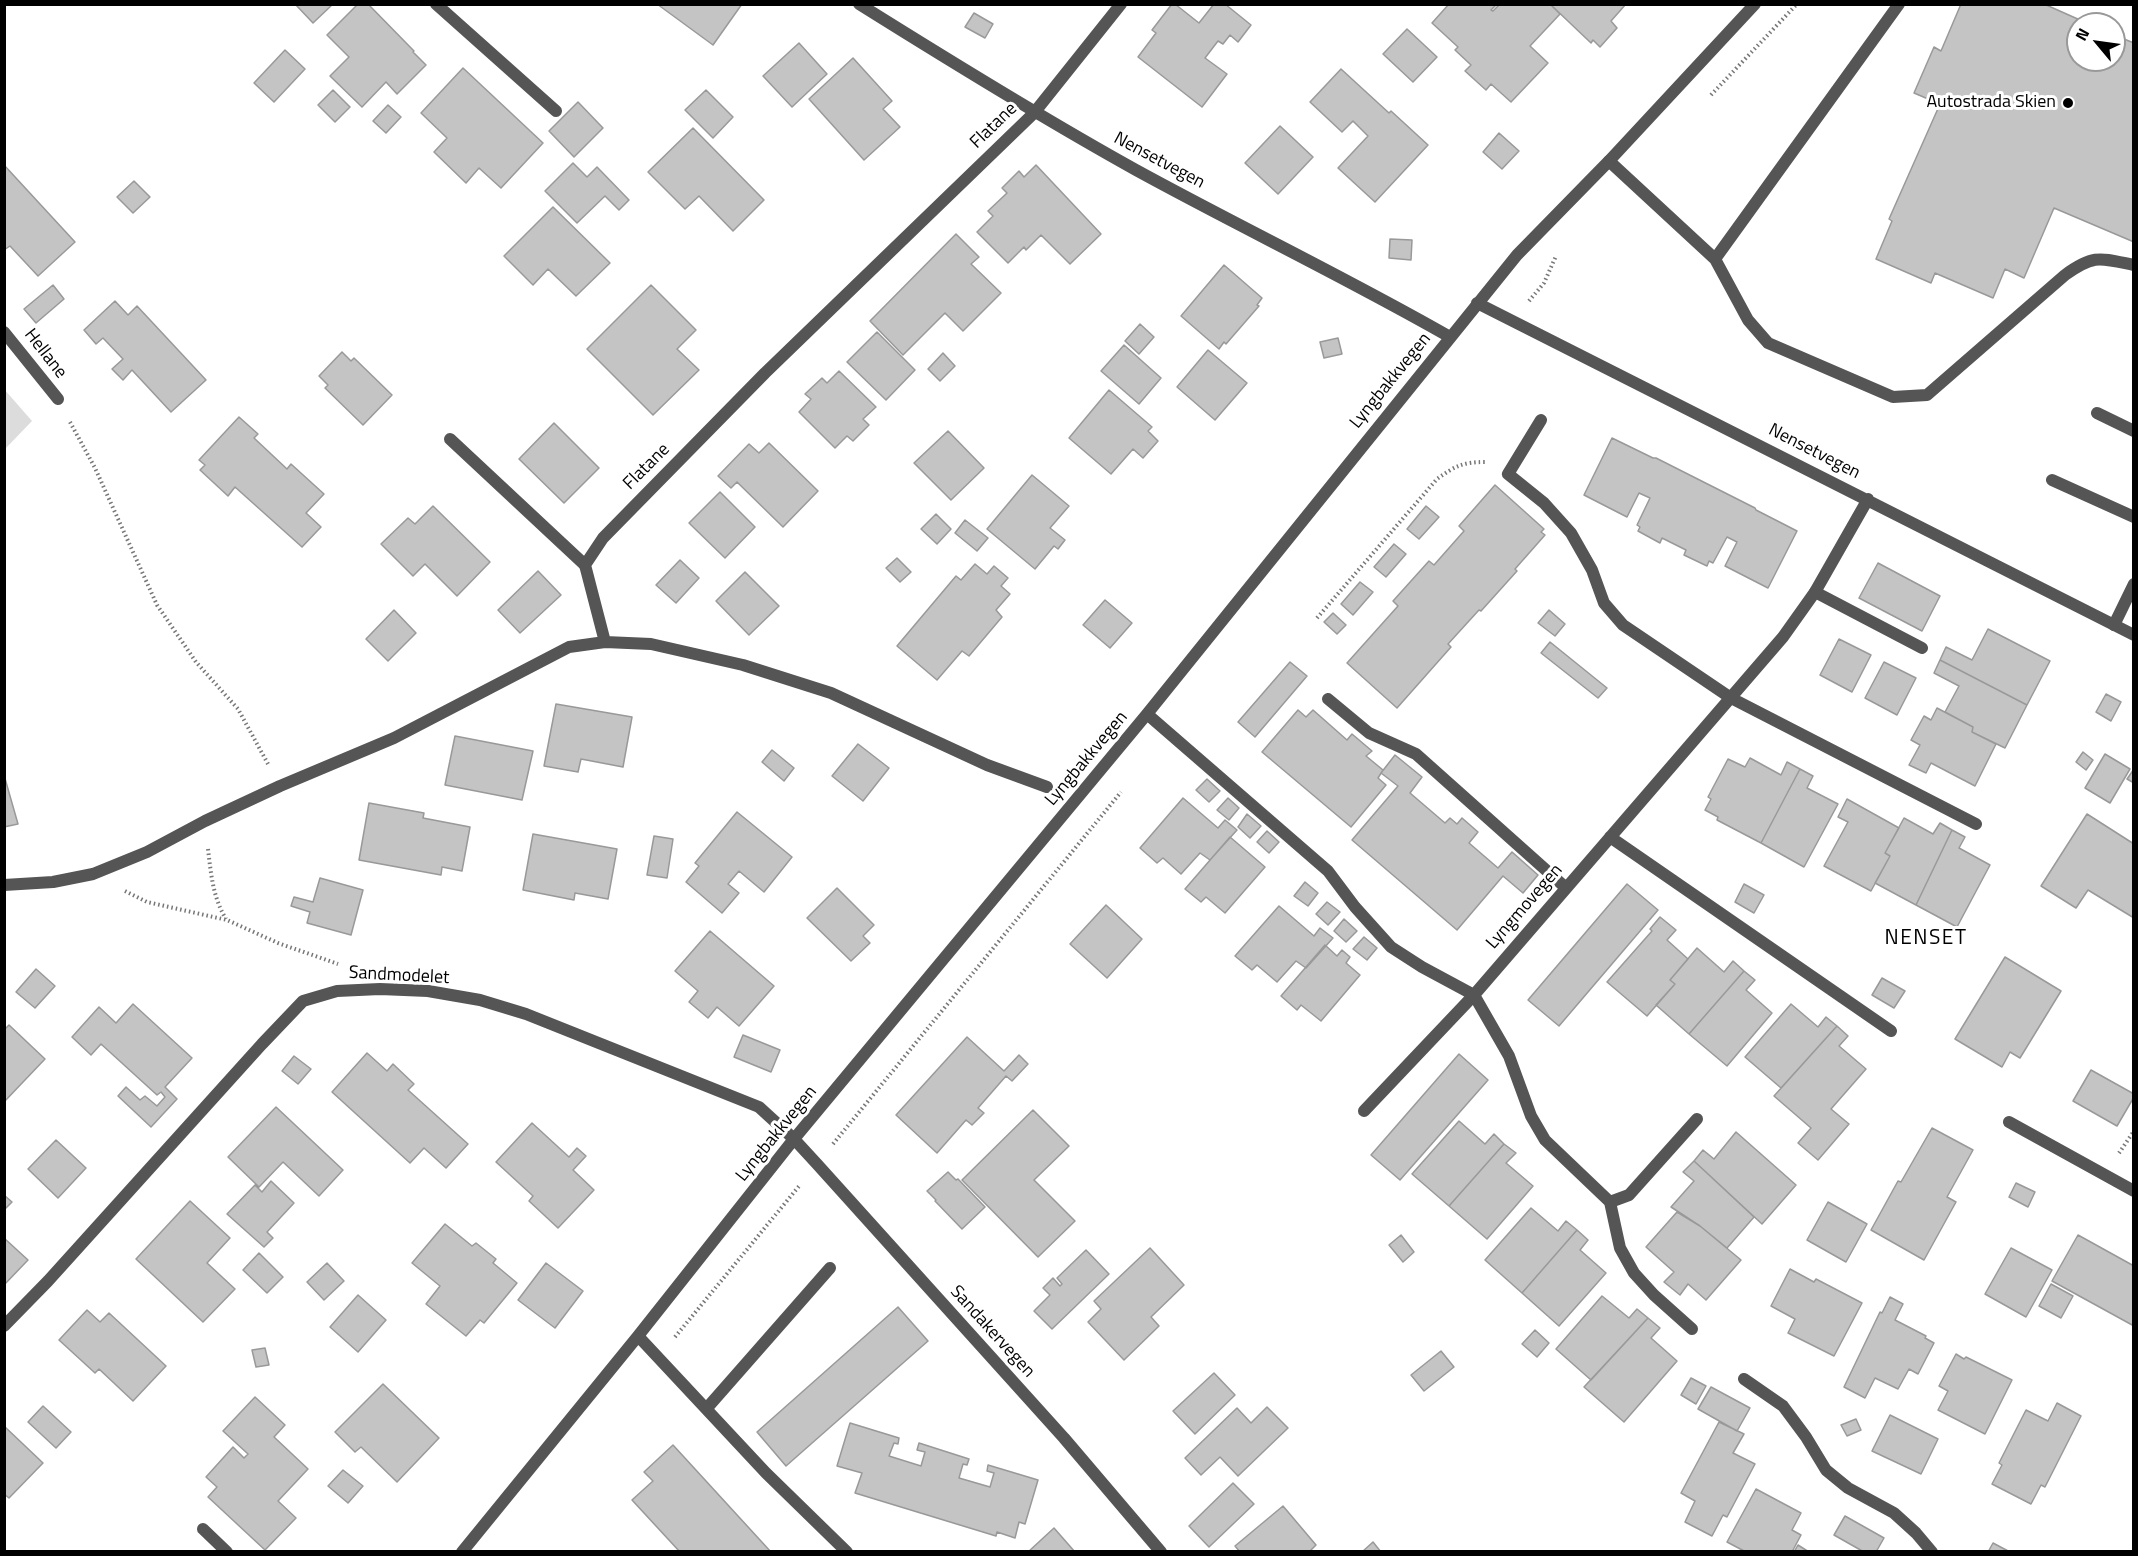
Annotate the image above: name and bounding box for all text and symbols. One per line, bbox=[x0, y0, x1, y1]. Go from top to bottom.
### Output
north arrow bbox=[2066, 12, 2126, 72]
text: N bbox=[2069, 24, 2095, 45]
place label: Autostrada Skien bbox=[1926, 92, 2056, 114]
marker: Autostrada Skien bbox=[2061, 96, 2075, 110]
street label: Flatane bbox=[966, 99, 1022, 153]
street label: Nensetvegen bbox=[1110, 128, 1208, 194]
street label: Hellane bbox=[19, 325, 71, 383]
street label: Lyngbakkvegen bbox=[1346, 329, 1436, 433]
street label: Nensetvegen bbox=[1764, 420, 1864, 484]
street label: Flatane bbox=[619, 439, 675, 495]
street label: Lyngbakkvegen bbox=[1041, 707, 1133, 811]
street label: Lyngmovegen bbox=[1482, 860, 1568, 954]
district label: NENSET bbox=[1884, 926, 1968, 952]
street label: Sandmodelet bbox=[348, 963, 450, 989]
street label: Lyngbakkvegen bbox=[732, 1082, 822, 1186]
street label: Sandakervegen bbox=[945, 1282, 1039, 1382]

